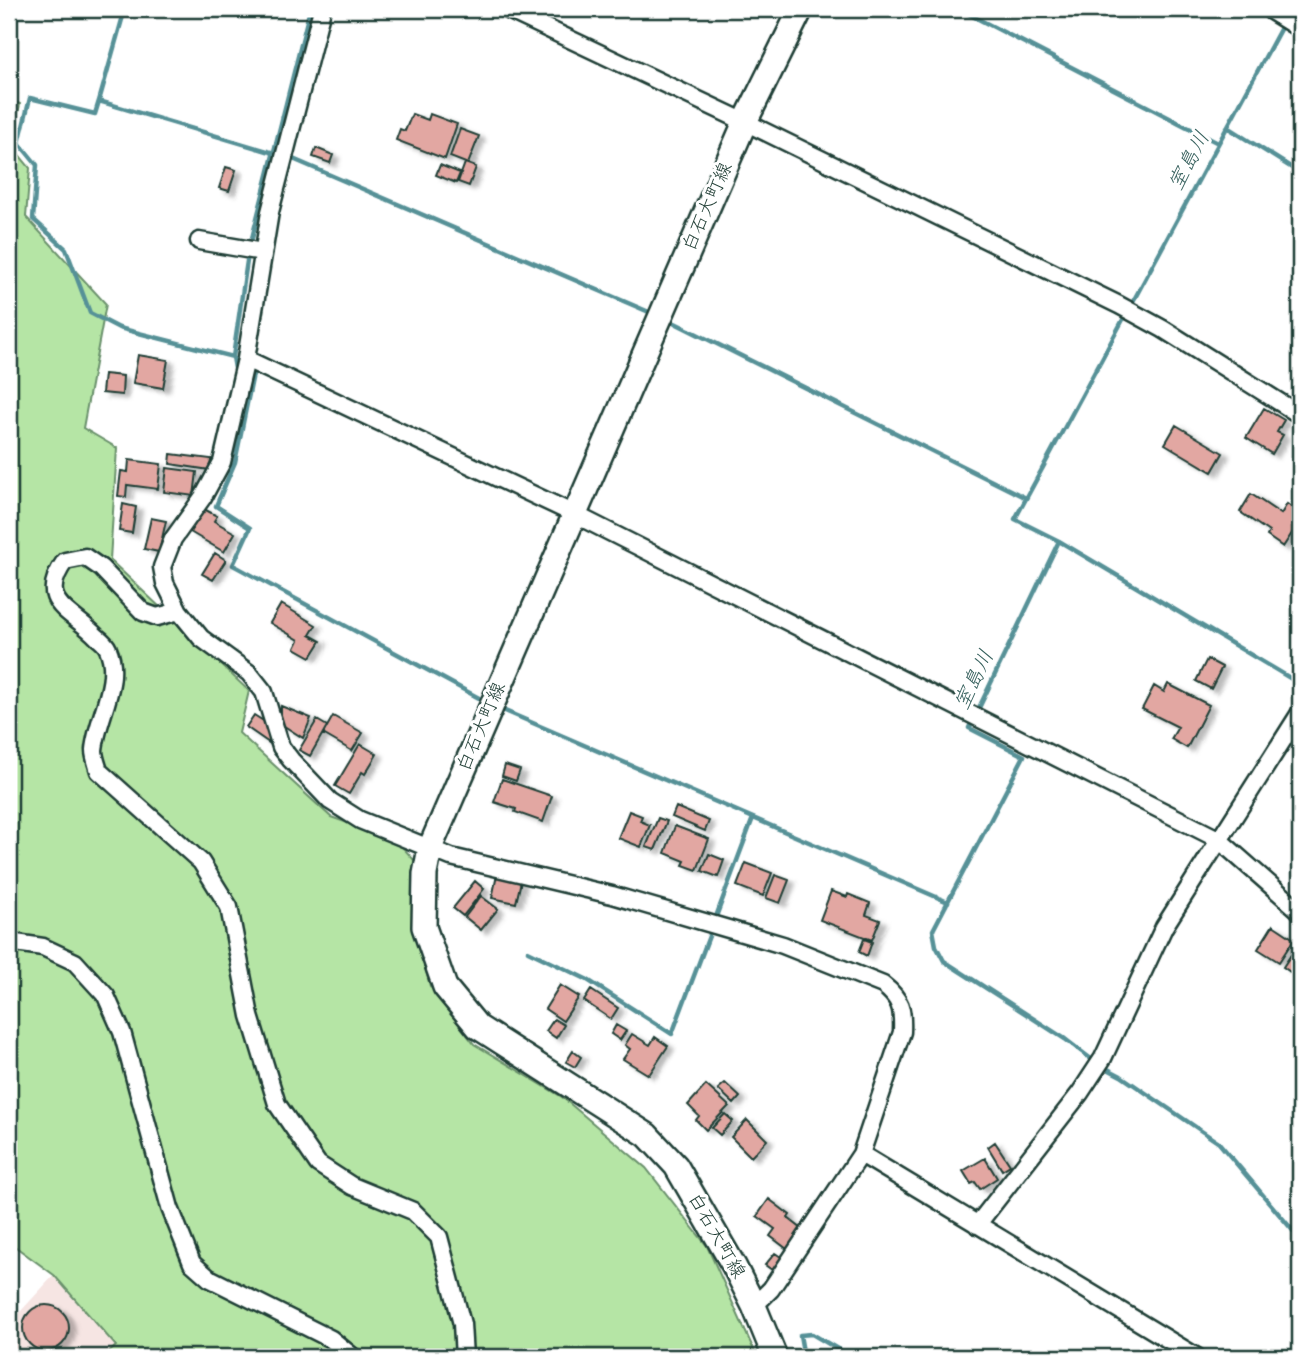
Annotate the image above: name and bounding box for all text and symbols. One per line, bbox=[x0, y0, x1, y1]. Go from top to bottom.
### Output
water label: 室島川 bbox=[1161, 125, 1219, 197]
street label: 白石大町線 bbox=[675, 157, 741, 257]
water label: 室島川 bbox=[946, 644, 1004, 716]
street label: 白石大町線 bbox=[450, 677, 514, 777]
street label: 白石大町線 bbox=[679, 1187, 753, 1285]

